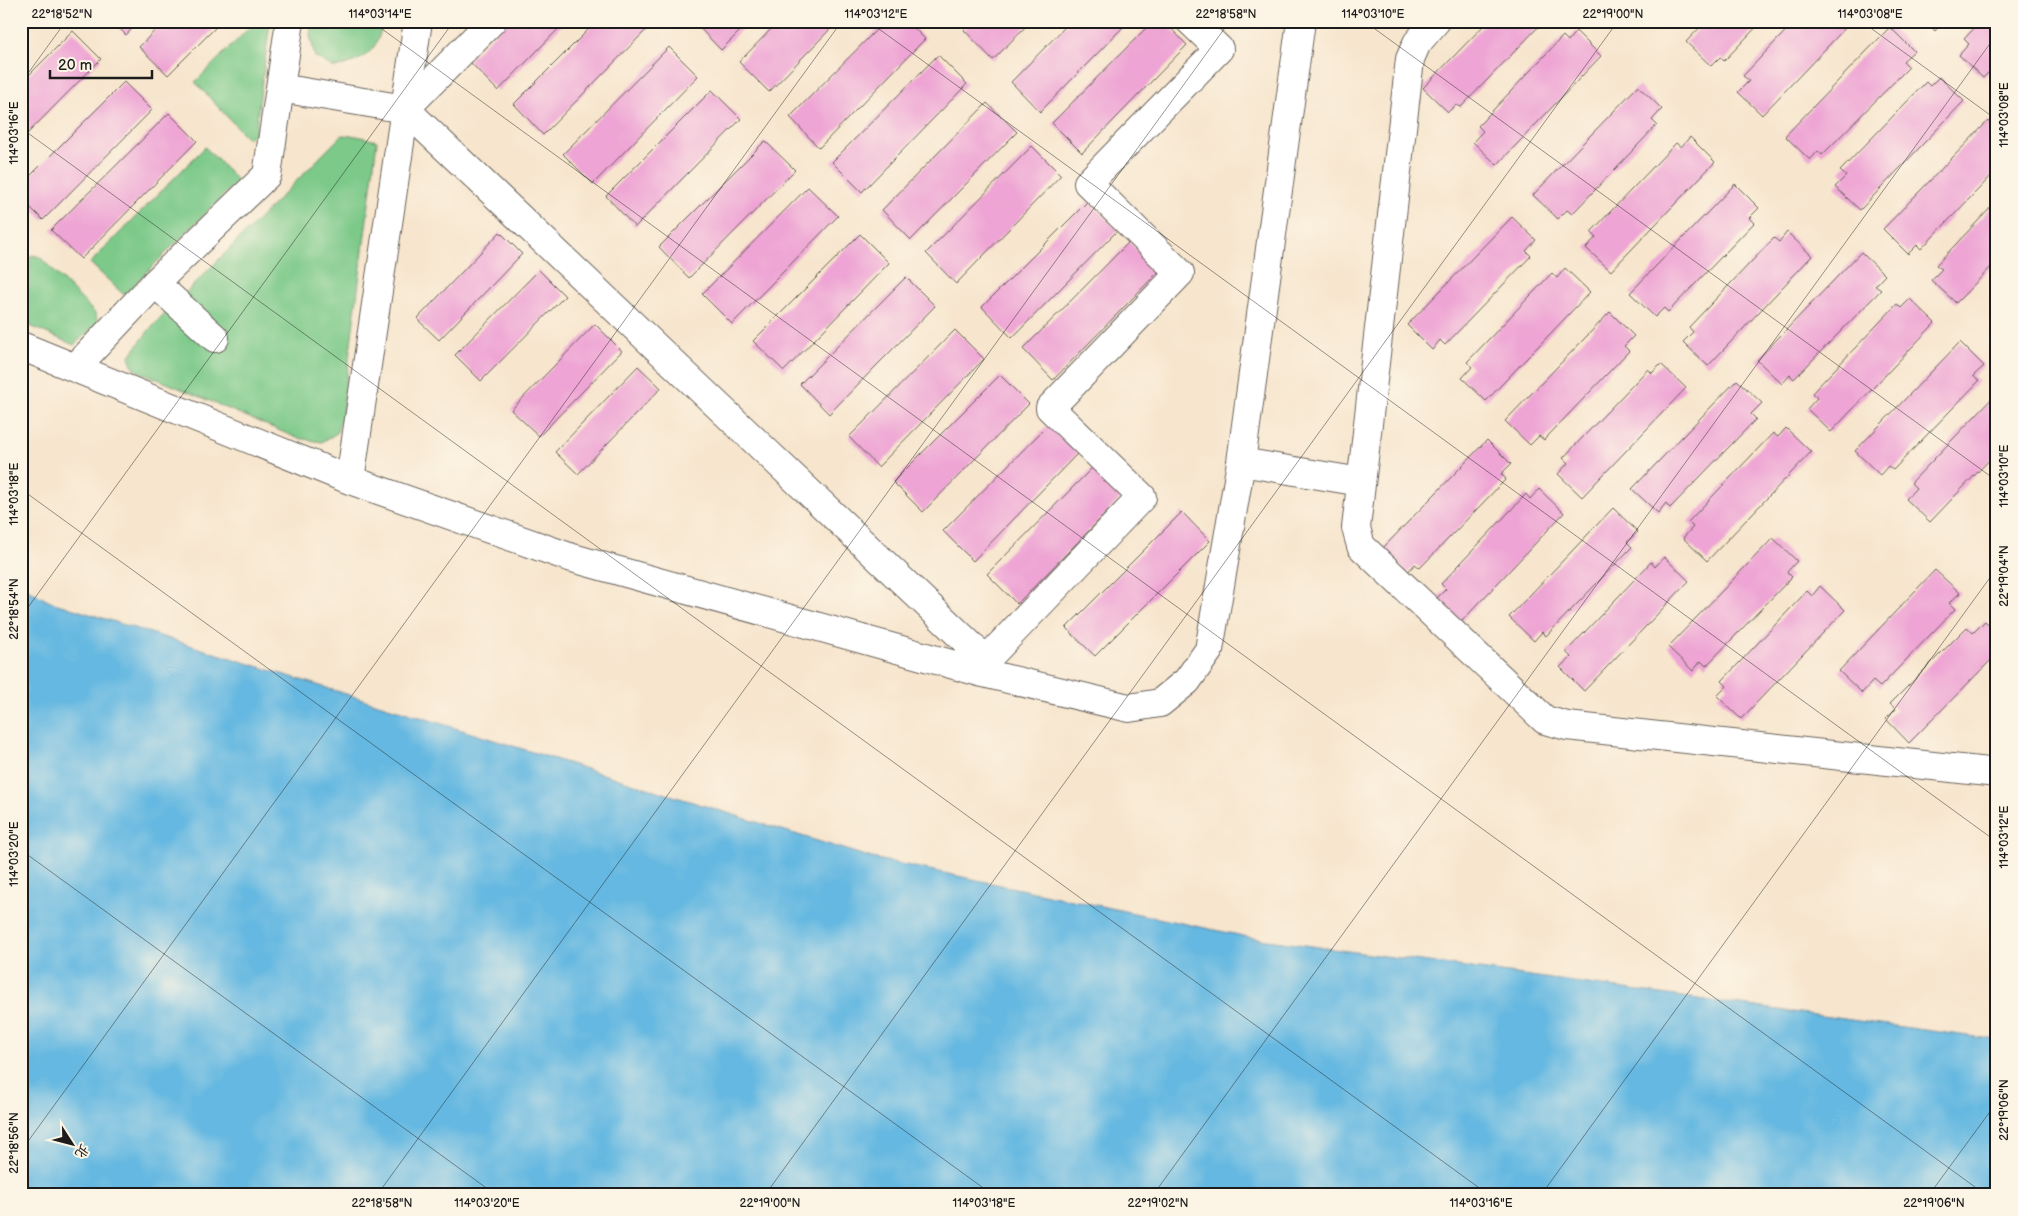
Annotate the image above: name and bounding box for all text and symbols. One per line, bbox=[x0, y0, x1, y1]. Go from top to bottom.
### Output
text: 22°18'52"N bbox=[31, 7, 93, 22]
text: 114°03'14"E bbox=[348, 7, 412, 22]
text: 114°03'12"E bbox=[845, 7, 908, 22]
text: 22°18'58"N bbox=[1195, 7, 1257, 22]
text: 114°03'10"E bbox=[1342, 7, 1405, 22]
text: 22°19'00"N bbox=[1582, 7, 1644, 22]
text: 114°03'08"E bbox=[1837, 7, 1903, 22]
scale bar bbox=[50, 48, 152, 80]
text: 20 m bbox=[58, 56, 92, 75]
text: 114°03'08"E bbox=[1997, 82, 2012, 148]
text: 114°03'16"E bbox=[7, 101, 22, 165]
text: 114°03'10"E bbox=[1997, 444, 2012, 507]
text: 114°03'18"E bbox=[7, 463, 22, 525]
text: 22°19'04"N bbox=[1997, 545, 2012, 607]
text: 22°18'54"N bbox=[7, 578, 22, 640]
text: 114°03'12"E bbox=[1997, 805, 2012, 868]
text: 114°03'20"E bbox=[7, 821, 22, 887]
text: 22°19'06"N bbox=[1997, 1079, 2012, 1141]
text: 22°18'56"N bbox=[7, 1112, 22, 1174]
north arrow bbox=[48, 1118, 98, 1168]
text: 北 bbox=[71, 1141, 93, 1162]
text: 22°18'58"N bbox=[351, 1196, 413, 1211]
text: 114°03'20"E bbox=[454, 1196, 520, 1211]
text: 22°19'00"N bbox=[739, 1196, 801, 1211]
text: 114°03'18"E bbox=[953, 1196, 1015, 1211]
text: 22°19'02"N bbox=[1127, 1196, 1189, 1211]
text: 114°03'16"E bbox=[1449, 1196, 1513, 1211]
text: 22°19'06"N bbox=[1903, 1196, 1965, 1211]

